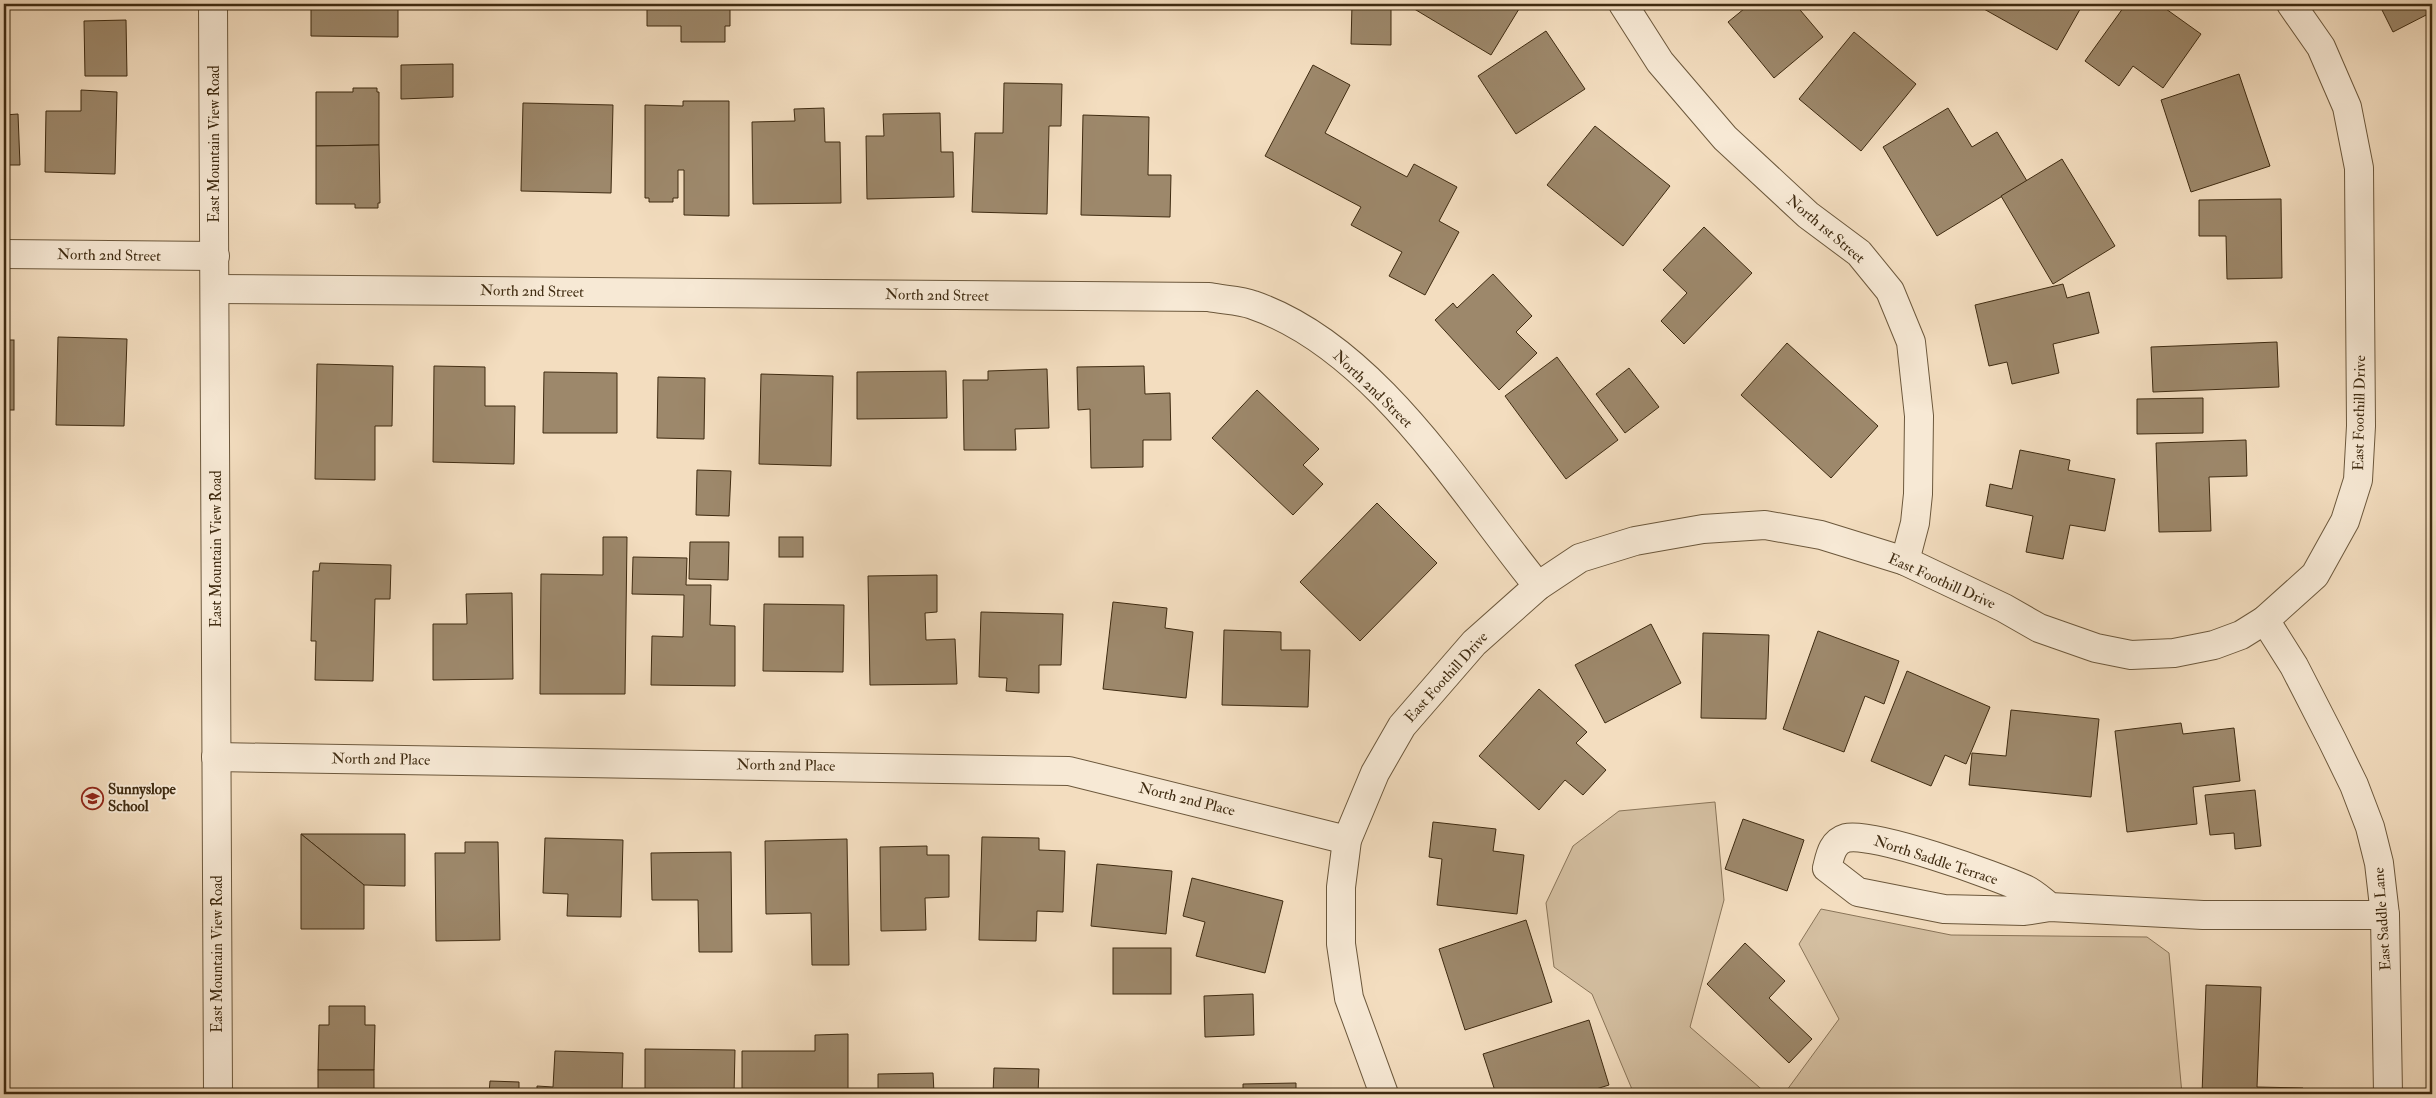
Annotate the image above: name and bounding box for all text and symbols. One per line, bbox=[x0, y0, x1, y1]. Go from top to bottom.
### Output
street label: East Mountain View Road bbox=[205, 65, 224, 223]
street label: North 1st Street bbox=[1783, 191, 1869, 268]
street label: North 2nd Street bbox=[57, 245, 161, 266]
street label: North 2nd Street bbox=[480, 281, 584, 302]
street label: North 2nd Street bbox=[885, 285, 989, 306]
street label: North 2nd Street bbox=[1329, 346, 1417, 432]
street label: East Foothill Drive bbox=[2349, 355, 2370, 471]
street label: East Mountain View Road bbox=[207, 470, 226, 628]
street label: East Foothill Drive bbox=[1885, 549, 1998, 614]
street label: East Foothill Drive bbox=[1401, 628, 1492, 727]
street label: North 2nd Place bbox=[331, 749, 431, 770]
street label: North 2nd Place bbox=[736, 755, 836, 776]
street label: North 2nd Place bbox=[1137, 778, 1237, 821]
place label: Sunnyslope School bbox=[108, 780, 177, 816]
school or university icon: Sunnyslope School bbox=[80, 786, 104, 810]
street label: North Saddle Terrace bbox=[1871, 831, 2000, 890]
street label: East Saddle Lane bbox=[2369, 867, 2396, 971]
street label: East Mountain View Road bbox=[208, 875, 227, 1033]

